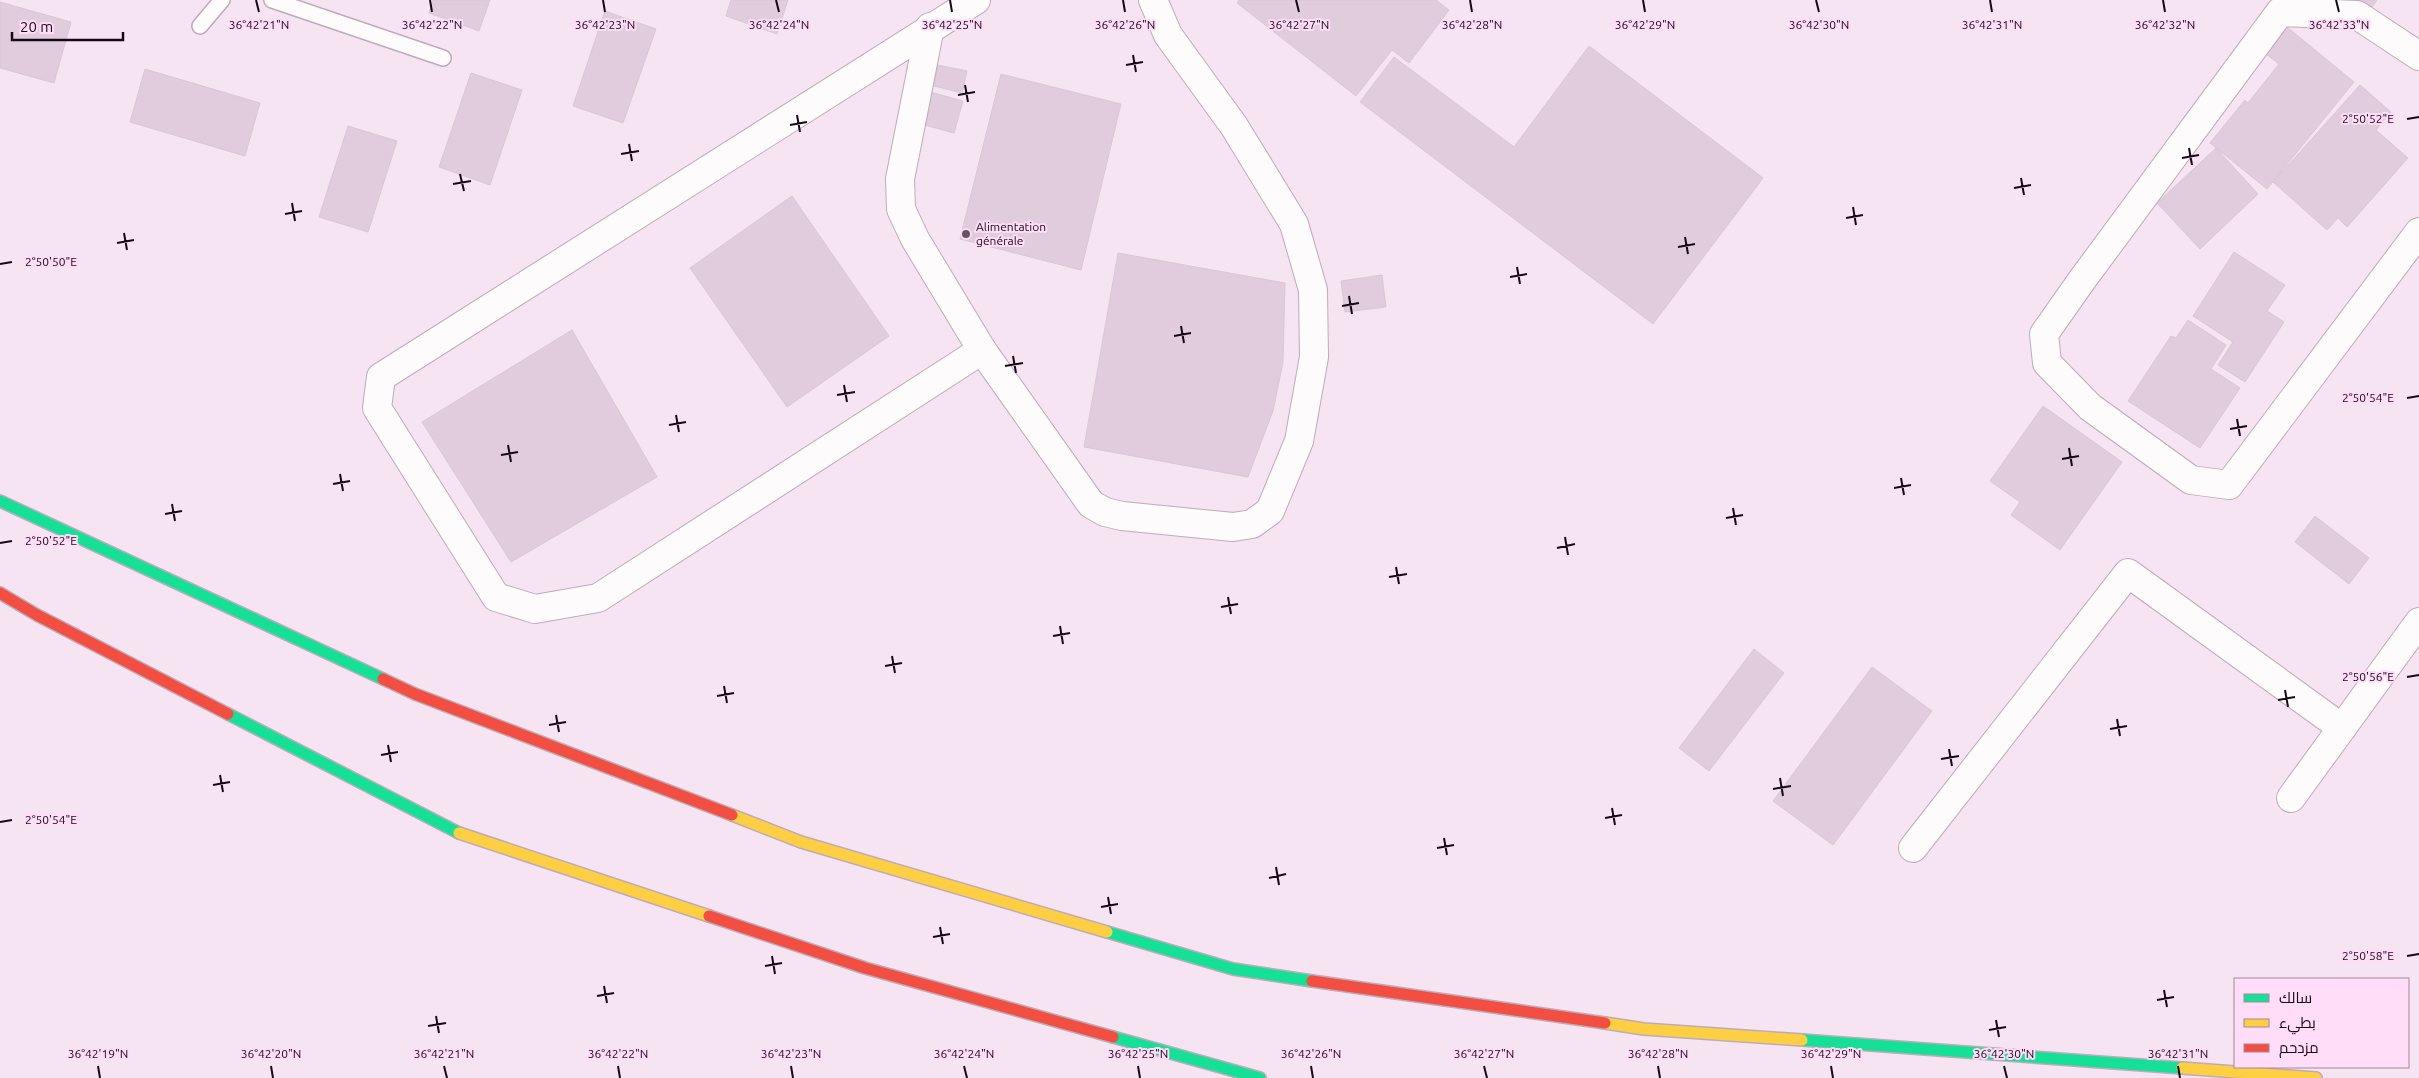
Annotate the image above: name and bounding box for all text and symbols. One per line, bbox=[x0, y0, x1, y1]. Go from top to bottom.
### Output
scale bar bbox=[12, 10, 124, 42]
text: 20 m bbox=[20, 18, 53, 35]
text: 36°42'21"N bbox=[229, 18, 289, 31]
text: 36°42'22"N bbox=[402, 18, 462, 31]
text: 36°42'23"N bbox=[575, 18, 635, 31]
text: 36°42'24"N bbox=[749, 18, 809, 31]
text: 36°42'25"N bbox=[922, 18, 982, 31]
text: 36°42'26"N bbox=[1095, 18, 1155, 31]
text: 36°42'27"N bbox=[1269, 18, 1329, 31]
text: 36°42'28"N bbox=[1442, 18, 1502, 31]
text: 36°42'29"N bbox=[1615, 18, 1675, 31]
text: 36°42'30"N bbox=[1789, 18, 1849, 31]
text: 36°42'31"N bbox=[1962, 18, 2022, 31]
text: 36°42'32"N bbox=[2135, 18, 2195, 31]
text: 36°42'33"N bbox=[2309, 18, 2369, 31]
text: 2°50'52"E bbox=[2342, 112, 2394, 125]
place label: Alimentation générale bbox=[976, 220, 1046, 247]
marker: Alimentation générale bbox=[960, 228, 972, 240]
text: 2°50'50"E bbox=[25, 255, 77, 268]
text: 2°50'54"E bbox=[2342, 391, 2394, 404]
text: 2°50'52"E bbox=[25, 534, 77, 547]
text: 2°50'56"E bbox=[2342, 670, 2394, 683]
text: 2°50'54"E bbox=[25, 813, 77, 826]
text: 2°50'58"E bbox=[2342, 949, 2394, 962]
legend bbox=[2234, 978, 2409, 1068]
text: سالك bbox=[2279, 989, 2312, 1006]
text: بطيء bbox=[2279, 1014, 2316, 1035]
text: مزدحم bbox=[2279, 1039, 2319, 1058]
text: 36°42'19"N bbox=[68, 1047, 128, 1060]
text: 36°42'20"N bbox=[241, 1047, 301, 1060]
text: 36°42'21"N bbox=[414, 1047, 474, 1060]
text: 36°42'22"N bbox=[588, 1047, 648, 1060]
text: 36°42'23"N bbox=[761, 1047, 821, 1060]
text: 36°42'24"N bbox=[934, 1047, 994, 1060]
text: 36°42'25"N bbox=[1108, 1047, 1168, 1060]
text: 36°42'26"N bbox=[1281, 1047, 1341, 1060]
text: 36°42'27"N bbox=[1454, 1047, 1514, 1060]
text: 36°42'28"N bbox=[1628, 1047, 1688, 1060]
text: 36°42'29"N bbox=[1801, 1047, 1861, 1060]
text: 36°42'30"N bbox=[1974, 1047, 2034, 1060]
text: 36°42'31"N bbox=[2148, 1047, 2208, 1060]

